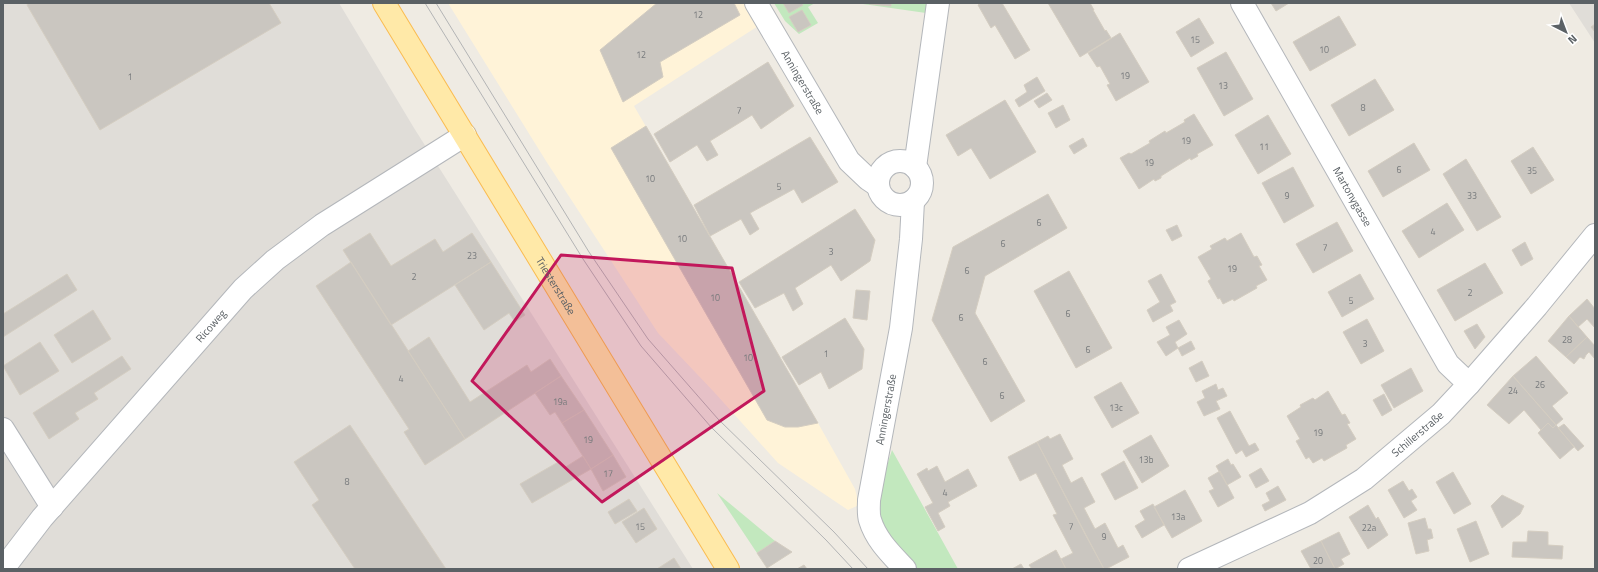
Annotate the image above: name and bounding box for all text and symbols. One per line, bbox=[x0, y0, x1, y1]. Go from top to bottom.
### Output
house number: 12 bbox=[693, 8, 703, 21]
north arrow bbox=[1546, 12, 1586, 52]
text: N bbox=[1565, 31, 1581, 48]
house number: 15 bbox=[1190, 33, 1200, 46]
house number: 10 bbox=[1319, 43, 1329, 56]
street label: Anningerstraße bbox=[778, 47, 828, 118]
house number: 12 bbox=[636, 48, 646, 61]
house number: 19 bbox=[1120, 69, 1130, 82]
house number: 1 bbox=[127, 70, 133, 83]
house number: 13 bbox=[1218, 79, 1228, 92]
house number: 8 bbox=[1360, 101, 1366, 114]
house number: 7 bbox=[736, 104, 742, 117]
house number: 19 bbox=[1181, 134, 1191, 147]
house number: 11 bbox=[1259, 140, 1269, 153]
house number: 19 bbox=[1144, 156, 1154, 169]
house number: 6 bbox=[1396, 163, 1402, 176]
street label: Martonygasse bbox=[1329, 164, 1376, 230]
house number: 35 bbox=[1527, 164, 1537, 177]
house number: 10 bbox=[645, 172, 655, 185]
house number: 5 bbox=[776, 180, 782, 193]
house number: 9 bbox=[1284, 189, 1290, 202]
house number: 33 bbox=[1467, 189, 1477, 202]
house number: 6 bbox=[1036, 216, 1042, 229]
house number: 4 bbox=[1430, 225, 1436, 238]
house number: 10 bbox=[677, 232, 687, 245]
house number: 6 bbox=[1000, 237, 1006, 250]
house number: 7 bbox=[1322, 241, 1328, 254]
house number: 3 bbox=[828, 245, 834, 258]
house number: 23 bbox=[467, 249, 477, 262]
street label: Triesterstraße bbox=[532, 254, 580, 318]
house number: 19 bbox=[1227, 262, 1237, 275]
house number: 6 bbox=[964, 264, 970, 277]
house number: 2 bbox=[411, 270, 417, 283]
house number: 2 bbox=[1467, 286, 1473, 299]
house number: 10 bbox=[710, 291, 720, 304]
house number: 5 bbox=[1348, 294, 1354, 307]
street label: Ricoweg bbox=[192, 305, 230, 346]
house number: 6 bbox=[1065, 307, 1071, 320]
house number: 6 bbox=[958, 311, 964, 324]
house number: 28 bbox=[1562, 333, 1572, 346]
house number: 3 bbox=[1362, 337, 1368, 350]
house number: 6 bbox=[1085, 343, 1091, 356]
house number: 1 bbox=[823, 347, 829, 360]
house number: 10 bbox=[743, 351, 753, 364]
house number: 6 bbox=[982, 355, 988, 368]
house number: 4 bbox=[398, 372, 404, 385]
street label: Anningerstraße bbox=[871, 372, 900, 446]
house number: 26 bbox=[1535, 378, 1545, 391]
house number: 24 bbox=[1508, 384, 1518, 397]
house number: 6 bbox=[999, 389, 1005, 402]
house number: 19a bbox=[553, 395, 568, 408]
house number: 13c bbox=[1109, 401, 1123, 414]
street label: Schillerstraße bbox=[1388, 407, 1447, 461]
house number: 19 bbox=[1313, 426, 1323, 439]
house number: 19 bbox=[583, 433, 593, 446]
house number: 13b bbox=[1139, 453, 1154, 466]
house number: 17 bbox=[603, 467, 613, 480]
house number: 8 bbox=[344, 475, 350, 488]
house number: 4 bbox=[942, 486, 948, 499]
house number: 13a bbox=[1171, 510, 1186, 523]
house number: 15 bbox=[635, 520, 645, 533]
house number: 7 bbox=[1068, 520, 1074, 533]
house number: 22a bbox=[1362, 521, 1377, 534]
house number: 9 bbox=[1101, 530, 1107, 543]
house number: 20 bbox=[1313, 554, 1323, 567]

